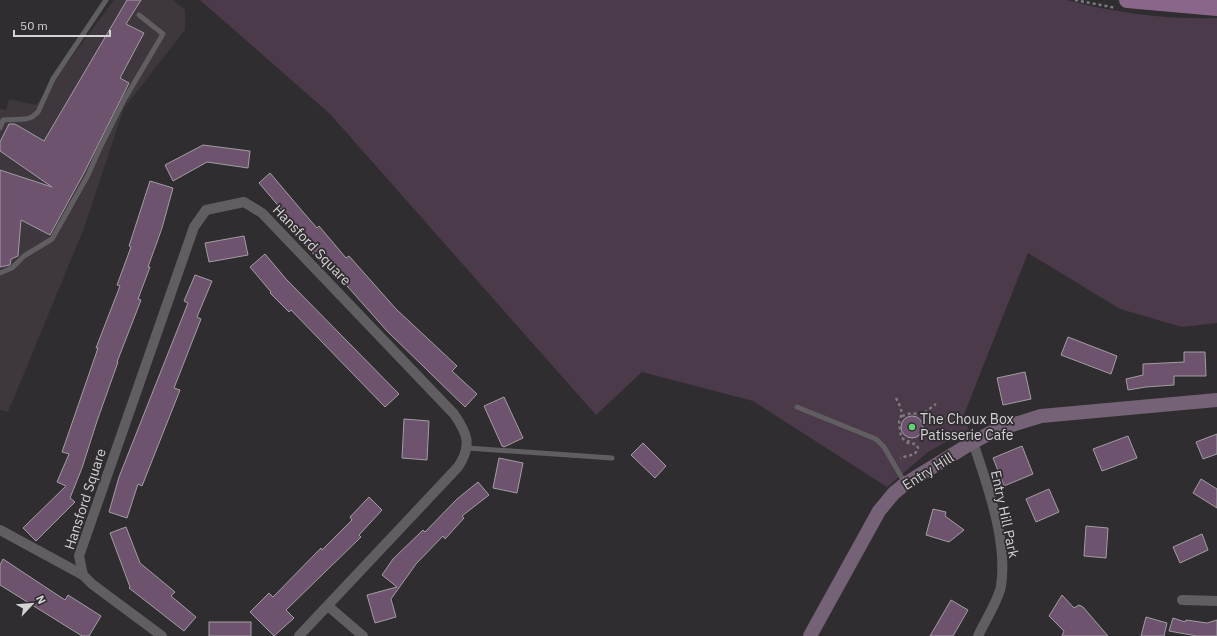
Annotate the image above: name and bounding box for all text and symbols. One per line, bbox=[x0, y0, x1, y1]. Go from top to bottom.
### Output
scale bar bbox=[14, 12, 110, 38]
text: 50 m bbox=[20, 18, 48, 33]
street label: Hansford Square bbox=[269, 201, 355, 289]
place label: The Choux Box Patisserie Cafe bbox=[920, 410, 1014, 444]
marker: The Choux Box Patisserie Cafe bbox=[907, 422, 917, 432]
street label: Hansford Square bbox=[60, 446, 110, 552]
street label: Entry Hill bbox=[899, 448, 957, 494]
street label: Entry Hill Park bbox=[987, 469, 1023, 560]
north arrow bbox=[12, 584, 52, 624]
text: N bbox=[33, 593, 49, 606]

